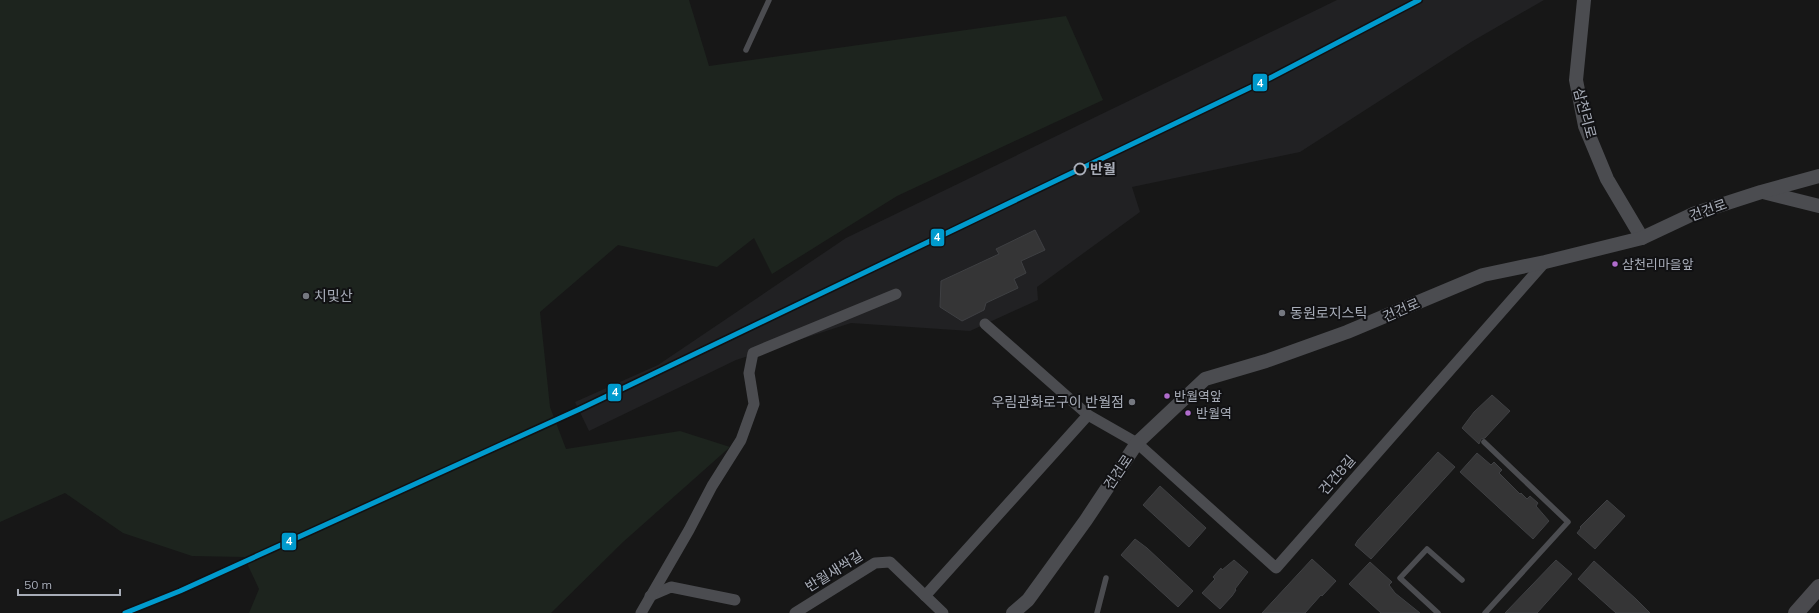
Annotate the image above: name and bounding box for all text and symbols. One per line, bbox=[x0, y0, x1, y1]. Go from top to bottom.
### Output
line badge: 4 bbox=[1252, 73, 1268, 92]
text: 4 bbox=[1257, 76, 1264, 90]
street label: 삼천리로 bbox=[1570, 86, 1600, 140]
place label: 반월 bbox=[1090, 160, 1116, 178]
marker: 반월 bbox=[1073, 162, 1087, 176]
street label: 건건로 bbox=[1687, 195, 1729, 225]
line badge: 4 bbox=[930, 228, 945, 247]
text: 4 bbox=[934, 230, 941, 244]
place label: 삼천리마을앞 bbox=[1622, 256, 1694, 272]
marker: 삼천리마을앞 bbox=[1610, 259, 1620, 269]
place label: 치및산 bbox=[314, 287, 353, 305]
marker: 치및산 bbox=[301, 291, 311, 301]
street label: 건건로 bbox=[1380, 294, 1422, 326]
place label: 동원로지스틱 bbox=[1290, 304, 1367, 322]
marker: 동원로지스틱 bbox=[1277, 308, 1287, 318]
line badge: 4 bbox=[607, 383, 622, 402]
text: 4 bbox=[612, 385, 619, 399]
place label: 반월역앞 bbox=[1174, 388, 1222, 404]
marker: 반월역앞 bbox=[1162, 391, 1172, 401]
place label: 우림관화로구이 반월점 bbox=[992, 393, 1124, 411]
marker: 우림관화로구이 반월점 bbox=[1127, 397, 1137, 407]
place label: 반월역 bbox=[1196, 405, 1232, 421]
marker: 반월역 bbox=[1183, 408, 1193, 418]
street label: 건건로 bbox=[1100, 451, 1136, 493]
street label: 건건8길 bbox=[1315, 451, 1359, 499]
line badge: 4 bbox=[281, 532, 297, 551]
text: 4 bbox=[286, 534, 293, 548]
street label: 반월새싹길 bbox=[802, 546, 866, 596]
scale bar bbox=[18, 571, 120, 597]
text: 50 m bbox=[24, 577, 52, 592]

